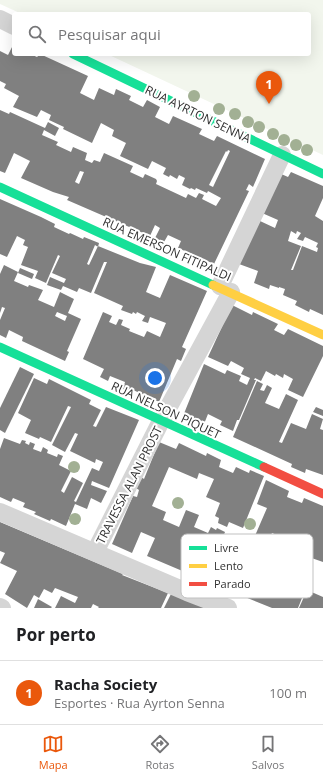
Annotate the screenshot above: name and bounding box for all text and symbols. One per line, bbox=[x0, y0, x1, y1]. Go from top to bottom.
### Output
search box bbox=[12, 12, 311, 56]
icon: search bbox=[26, 23, 48, 45]
text: Pesquisar aqui bbox=[58, 24, 161, 44]
pin: 1 bbox=[256, 71, 282, 104]
street label: RUA AYRTON SENNA bbox=[142, 81, 254, 147]
street label: RUA EMERSON FITIPALDI bbox=[100, 213, 234, 285]
your location bbox=[145, 368, 165, 388]
street label: RUA NELSON PIQUET bbox=[109, 377, 224, 443]
street label: TRAVESSA ALAN PROST bbox=[92, 423, 166, 547]
legend bbox=[181, 534, 313, 598]
text: Livre bbox=[214, 540, 239, 555]
text: Lento bbox=[214, 558, 244, 573]
text: Parado bbox=[214, 576, 251, 591]
text: Por perto bbox=[16, 623, 96, 646]
text: Racha Society bbox=[54, 674, 157, 694]
text: 1 bbox=[25, 684, 33, 702]
text: 100 m bbox=[269, 684, 307, 702]
text: Esportes · Rua Ayrton Senna bbox=[54, 694, 225, 712]
tab: Mapa bbox=[39, 733, 68, 772]
tab: Rotas bbox=[145, 733, 174, 772]
tab: Salvos bbox=[252, 733, 284, 772]

